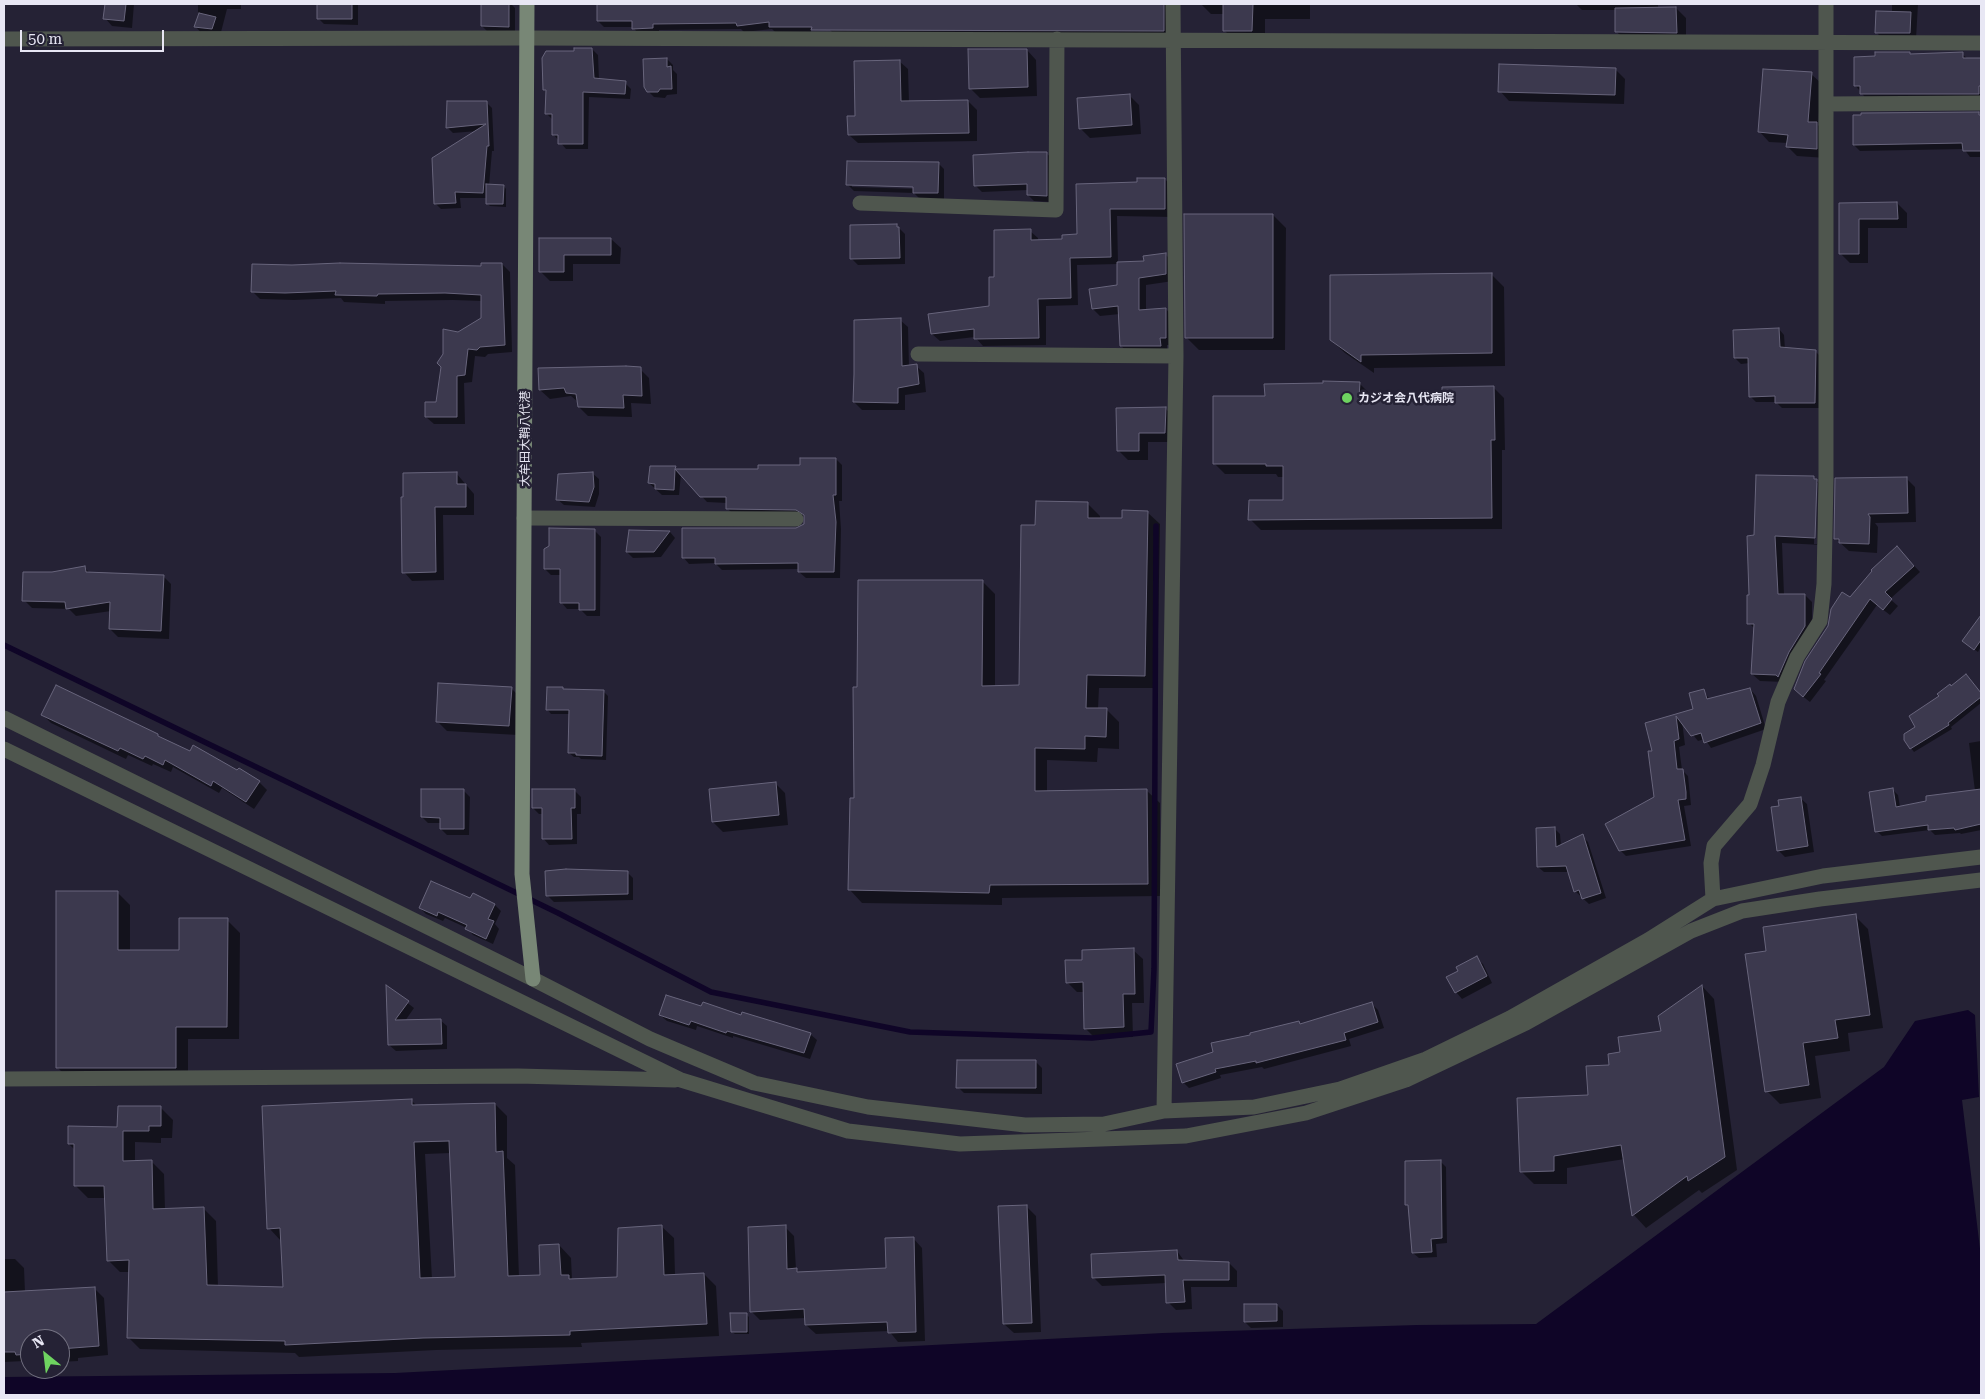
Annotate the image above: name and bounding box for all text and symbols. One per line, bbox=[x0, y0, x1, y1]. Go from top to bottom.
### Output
scale bar bbox=[22, 20, 166, 52]
text: 50 m bbox=[28, 30, 62, 48]
street label: 大牟田大鞘八代港 bbox=[518, 391, 532, 487]
marker: カジオ会八代病院 bbox=[1340, 391, 1354, 405]
place label: カジオ会八代病院 bbox=[1358, 391, 1454, 405]
north arrow bbox=[20, 1329, 70, 1379]
text: N bbox=[30, 1332, 47, 1351]

